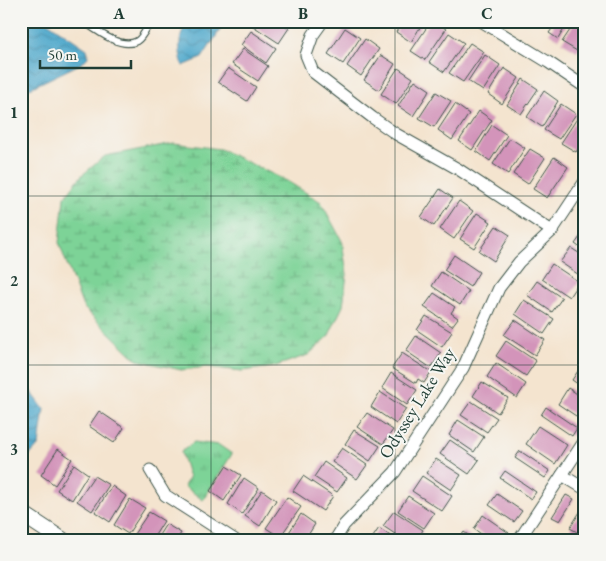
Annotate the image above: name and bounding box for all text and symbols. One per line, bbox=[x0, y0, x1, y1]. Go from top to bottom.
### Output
text: A bbox=[112, 3, 125, 24]
text: B bbox=[298, 3, 308, 24]
text: C bbox=[481, 3, 493, 24]
scale bar bbox=[40, 38, 131, 70]
text: 50 m bbox=[48, 45, 77, 64]
text: 1 bbox=[10, 102, 18, 123]
text: 2 bbox=[10, 270, 19, 291]
street label: Odyssey Lake Way bbox=[373, 343, 460, 463]
text: 3 bbox=[10, 439, 18, 460]

